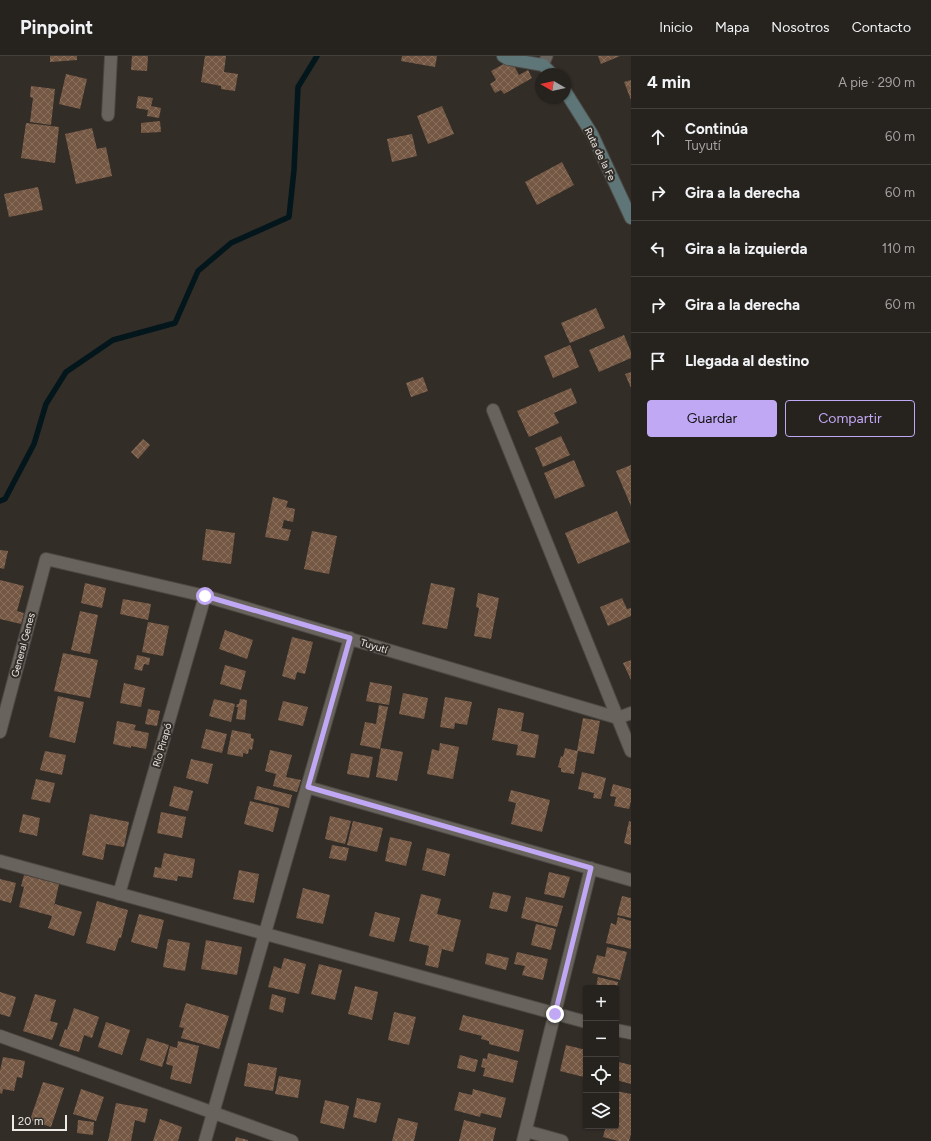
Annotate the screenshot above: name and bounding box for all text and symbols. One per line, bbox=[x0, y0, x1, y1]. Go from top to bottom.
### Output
text: Pinpoint bbox=[20, 16, 93, 39]
text: Inicio bbox=[659, 19, 693, 36]
text: Mapa bbox=[715, 19, 749, 36]
text: Nosotros bbox=[771, 19, 830, 36]
text: Contacto bbox=[852, 19, 911, 36]
north arrow bbox=[535, 68, 571, 104]
text: 4 min bbox=[647, 72, 691, 92]
text: A pie · 290 m bbox=[838, 75, 915, 90]
text: Continúa bbox=[685, 120, 748, 138]
street label: Ruta de la Fe bbox=[582, 125, 619, 183]
icon: ahead bbox=[647, 126, 669, 148]
text: 60 m bbox=[885, 129, 915, 144]
text: Tuyutí bbox=[685, 138, 721, 153]
icon: right bbox=[647, 182, 669, 204]
text: Gira a la derecha bbox=[685, 184, 800, 202]
text: 60 m bbox=[885, 185, 915, 200]
icon: left bbox=[647, 238, 669, 260]
text: Gira a la izquierda bbox=[685, 240, 807, 258]
text: 110 m bbox=[882, 241, 915, 256]
icon: right bbox=[647, 294, 669, 316]
text: Gira a la derecha bbox=[685, 296, 800, 314]
text: 60 m bbox=[885, 297, 915, 312]
icon: arrive bbox=[647, 350, 669, 372]
text: Llegada al destino bbox=[685, 352, 809, 370]
button: Guardar bbox=[647, 400, 777, 437]
button: Compartir bbox=[785, 400, 915, 437]
route start bbox=[196, 587, 214, 605]
street label: General Genes bbox=[8, 611, 38, 679]
street label: Tuyutí bbox=[359, 636, 390, 656]
street label: Río Pirapó bbox=[150, 721, 175, 768]
map controls bbox=[583, 985, 619, 1129]
button: + bbox=[583, 985, 619, 1021]
route end bbox=[546, 1005, 564, 1023]
button: − bbox=[583, 1021, 619, 1057]
button: locate bbox=[583, 1057, 619, 1093]
button: layers bbox=[583, 1093, 619, 1129]
scale bar bbox=[12, 1113, 67, 1132]
text: 20 m bbox=[18, 1115, 43, 1128]

